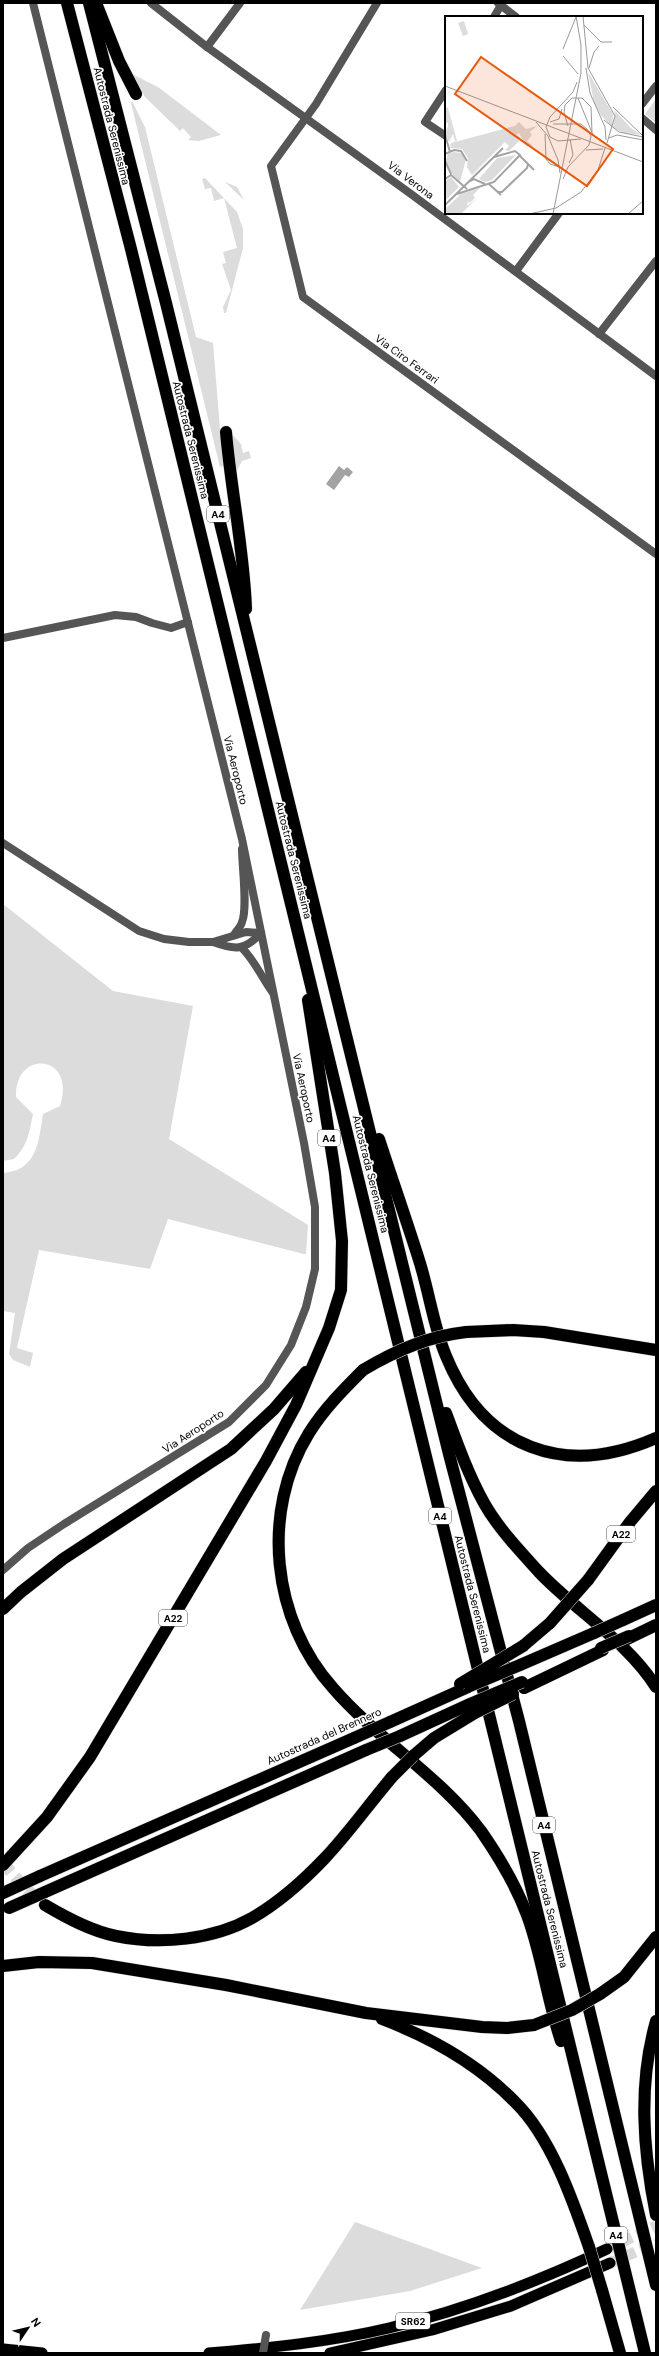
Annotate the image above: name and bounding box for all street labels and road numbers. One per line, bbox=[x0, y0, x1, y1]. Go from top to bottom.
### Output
street label: Autostrada Serenissima bbox=[91, 66, 133, 186]
street label: Via Verona bbox=[385, 158, 437, 202]
street label: Via Ciro Ferrari bbox=[372, 331, 442, 387]
street label: Autostrada Serenissima bbox=[170, 380, 212, 500]
road number: A4 bbox=[207, 506, 229, 522]
street label: Via Aeroporto bbox=[221, 734, 251, 806]
street label: Autostrada Serenissima bbox=[273, 800, 315, 920]
street label: Via Aeroporto bbox=[290, 1052, 318, 1124]
street label: Autostrada Serenissima bbox=[350, 1114, 392, 1234]
road number: A4 bbox=[318, 1130, 340, 1146]
street label: Via Aeroporto bbox=[160, 1406, 226, 1456]
road number: A4 bbox=[429, 1508, 451, 1524]
road number: A22 bbox=[607, 1526, 635, 1542]
street label: Autostrada Serenissima bbox=[452, 1534, 494, 1654]
road number: A22 bbox=[159, 1610, 187, 1626]
street label: Autostrada del Brennero bbox=[264, 1704, 384, 1768]
road number: A4 bbox=[533, 1817, 555, 1833]
street label: Autostrada Serenissima bbox=[529, 1849, 571, 1969]
road number: A4 bbox=[605, 2227, 627, 2243]
road number: SR62 bbox=[396, 2313, 430, 2329]

